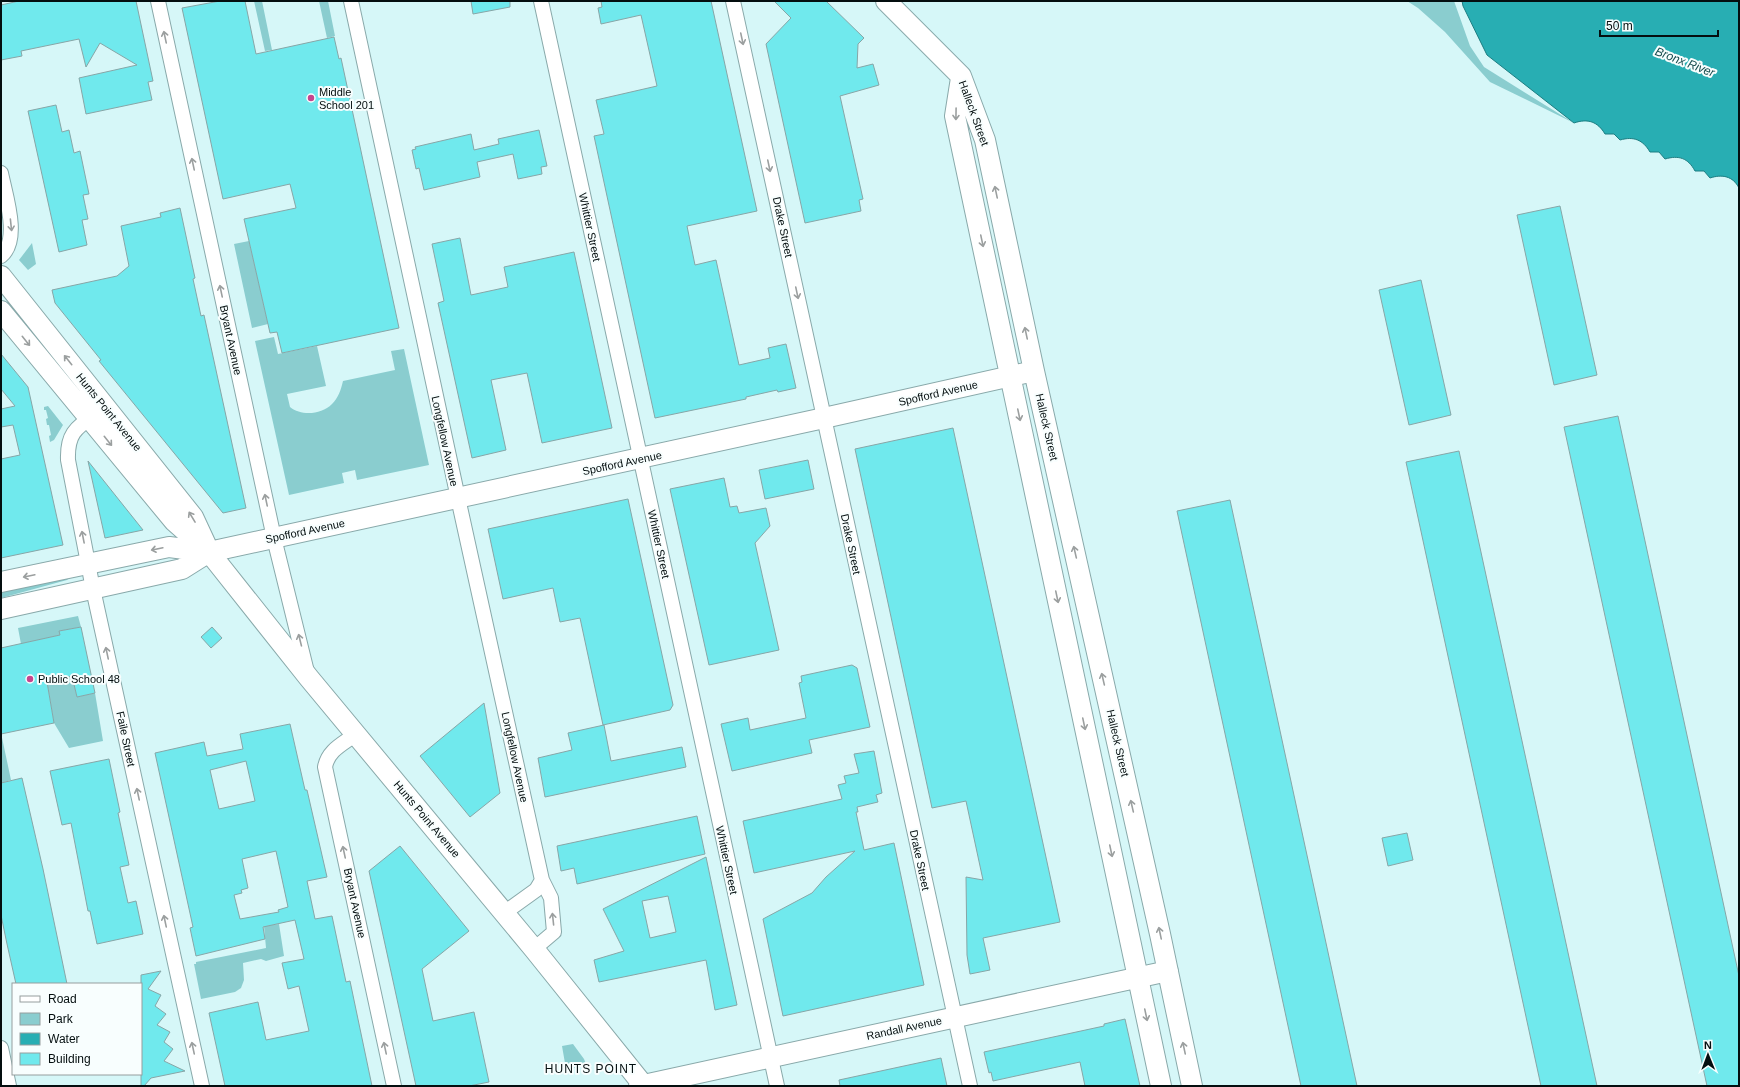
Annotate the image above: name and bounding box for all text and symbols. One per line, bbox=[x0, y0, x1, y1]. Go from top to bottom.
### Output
scale bar bbox=[1600, 12, 1718, 38]
text: 50 m bbox=[1606, 19, 1633, 33]
one-way arrow bbox=[161, 31, 169, 44]
one-way arrow bbox=[738, 32, 746, 45]
water label: Bronx River bbox=[1653, 44, 1718, 80]
street label: Halleck Street bbox=[957, 79, 991, 147]
place label: Middle School 201 bbox=[319, 86, 374, 111]
marker: Middle School 201 bbox=[306, 93, 316, 103]
one-way arrow bbox=[952, 107, 960, 120]
one-way arrow bbox=[189, 158, 197, 171]
one-way arrow bbox=[766, 159, 774, 172]
one-way arrow bbox=[991, 186, 999, 199]
street label: Whittier Street bbox=[577, 192, 603, 262]
street label: Drake Street bbox=[771, 196, 795, 258]
one-way arrow bbox=[7, 218, 14, 231]
one-way arrow bbox=[978, 234, 986, 247]
one-way arrow bbox=[216, 285, 224, 298]
one-way arrow bbox=[793, 286, 801, 299]
street label: Bryant Avenue bbox=[218, 304, 244, 376]
one-way arrow bbox=[1022, 326, 1030, 339]
one-way arrow bbox=[21, 335, 30, 346]
one-way arrow bbox=[64, 355, 72, 366]
street label: Hunts Point Avenue bbox=[74, 371, 144, 453]
street label: Spofford Avenue bbox=[897, 378, 979, 408]
street label: Halleck Street bbox=[1033, 392, 1061, 462]
street label: Longfellow Avenue bbox=[430, 395, 460, 487]
one-way arrow bbox=[1015, 408, 1023, 421]
one-way arrow bbox=[104, 436, 113, 447]
street label: Spofford Avenue bbox=[581, 449, 663, 477]
one-way arrow bbox=[262, 494, 270, 507]
street label: Whittier Street bbox=[646, 509, 672, 579]
one-way arrow bbox=[188, 512, 196, 523]
street label: Drake Street bbox=[839, 513, 863, 575]
street label: Spofford Avenue bbox=[264, 517, 346, 545]
one-way arrow bbox=[78, 531, 86, 544]
one-way arrow bbox=[150, 546, 163, 554]
one-way arrow bbox=[1071, 546, 1078, 559]
one-way arrow bbox=[23, 573, 36, 581]
one-way arrow bbox=[1054, 590, 1062, 603]
one-way arrow bbox=[295, 634, 303, 647]
one-way arrow bbox=[102, 647, 110, 660]
place label: Public School 48 bbox=[38, 673, 120, 685]
one-way arrow bbox=[1099, 673, 1107, 686]
marker: Public School 48 bbox=[25, 674, 35, 684]
street label: Halleck Street bbox=[1104, 708, 1132, 778]
street label: Faile Street bbox=[114, 710, 138, 768]
street label: Longfellow Avenue bbox=[500, 711, 530, 803]
one-way arrow bbox=[1081, 717, 1089, 730]
street label: Hunts Point Avenue bbox=[391, 778, 463, 860]
one-way arrow bbox=[133, 788, 141, 801]
one-way arrow bbox=[1127, 800, 1135, 813]
street label: Whittier Street bbox=[714, 825, 740, 895]
street label: Drake Street bbox=[908, 829, 932, 891]
one-way arrow bbox=[1107, 844, 1115, 857]
one-way arrow bbox=[339, 846, 347, 859]
street label: Bryant Avenue bbox=[342, 867, 368, 939]
one-way arrow bbox=[549, 913, 557, 926]
one-way arrow bbox=[161, 915, 169, 928]
one-way arrow bbox=[1155, 927, 1163, 940]
legend bbox=[12, 983, 142, 1075]
text: Road bbox=[48, 992, 77, 1006]
one-way arrow bbox=[1143, 1008, 1151, 1021]
text: Park bbox=[48, 1012, 74, 1026]
street label: Randall Avenue bbox=[865, 1014, 943, 1042]
text: Water bbox=[48, 1032, 80, 1046]
north arrow bbox=[1688, 1035, 1728, 1075]
text: N bbox=[1704, 1039, 1712, 1051]
one-way arrow bbox=[189, 1042, 197, 1055]
one-way arrow bbox=[381, 1042, 389, 1055]
one-way arrow bbox=[1179, 1042, 1187, 1055]
text: Building bbox=[48, 1052, 91, 1066]
district label: HUNTS POINT bbox=[545, 1062, 637, 1076]

